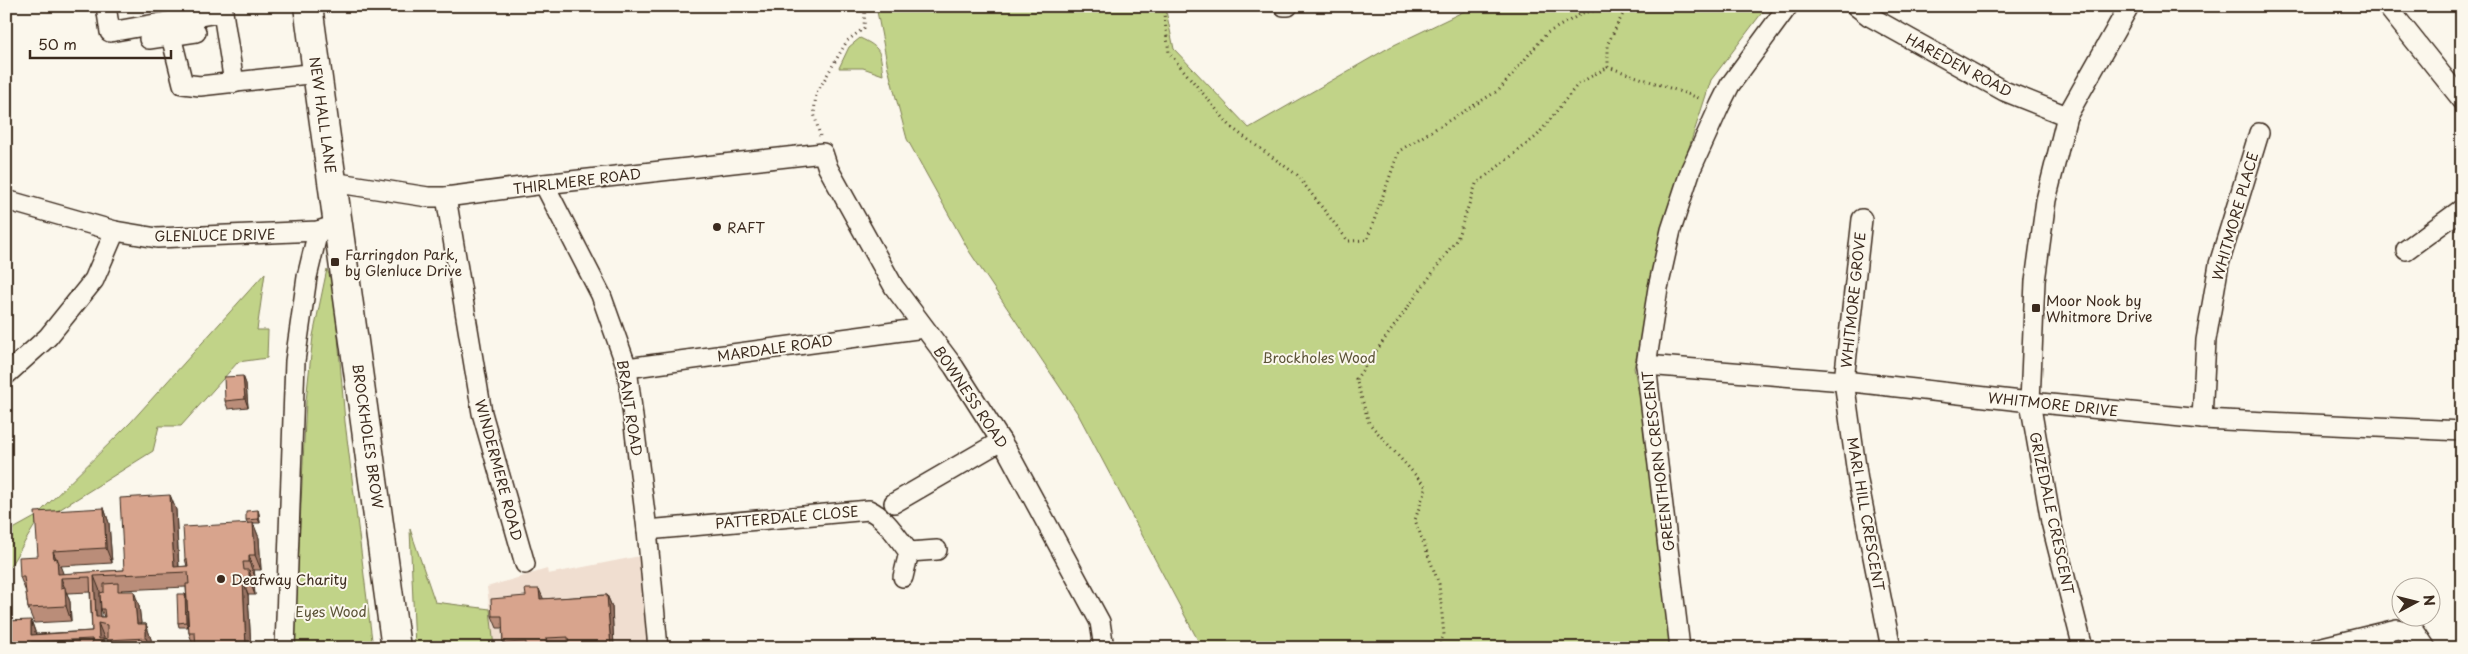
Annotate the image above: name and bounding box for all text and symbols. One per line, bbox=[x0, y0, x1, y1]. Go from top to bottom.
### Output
scale bar bbox=[30, 28, 171, 60]
street label: HAREDEN ROAD bbox=[1902, 28, 2016, 102]
text: 50 m bbox=[38, 32, 77, 55]
street label: NEW HALL LANE bbox=[304, 55, 342, 175]
street label: WHITMORE PLACE bbox=[2207, 149, 2263, 283]
street label: THIRLMERE ROAD bbox=[512, 163, 642, 199]
place label: RAFT bbox=[727, 217, 765, 238]
marker: RAFT bbox=[711, 221, 723, 233]
street label: GLENLUCE DRIVE bbox=[154, 223, 276, 247]
street label: WHITMORE GROVE bbox=[1835, 231, 1871, 369]
place label: Farringdon Park, by Glenluce Drive bbox=[345, 244, 462, 281]
marker: Farringdon Park, by Glenluce Drive bbox=[329, 256, 341, 268]
place label: Moor Nook by Whitmore Drive bbox=[2046, 290, 2153, 327]
marker: Moor Nook by Whitmore Drive bbox=[2030, 302, 2042, 314]
street label: MARDALE ROAD bbox=[716, 329, 834, 367]
street label: BOWNESS ROAD bbox=[929, 342, 1013, 452]
park label: Brockholes Wood bbox=[1262, 347, 1376, 368]
street label: BRANT ROAD bbox=[612, 358, 648, 458]
street label: BROCKHOLES BROW bbox=[347, 362, 389, 511]
street label: GREENTHORN CRESCENT bbox=[1636, 369, 1679, 552]
street label: WHITMORE DRIVE bbox=[1987, 387, 2119, 421]
street label: WINDERMERE ROAD bbox=[470, 397, 528, 543]
street label: GRIZEDALE CRESCENT bbox=[2025, 430, 2080, 596]
street label: MARL HILL CRESCENT bbox=[1842, 435, 1890, 593]
street label: PATTERDALE CLOSE bbox=[714, 500, 860, 534]
place label: Deafway Charity bbox=[231, 569, 347, 590]
marker: Deafway Charity bbox=[215, 573, 227, 585]
north arrow bbox=[2390, 576, 2440, 626]
text: N bbox=[2418, 594, 2440, 607]
park label: Eyes Wood bbox=[295, 601, 367, 622]

